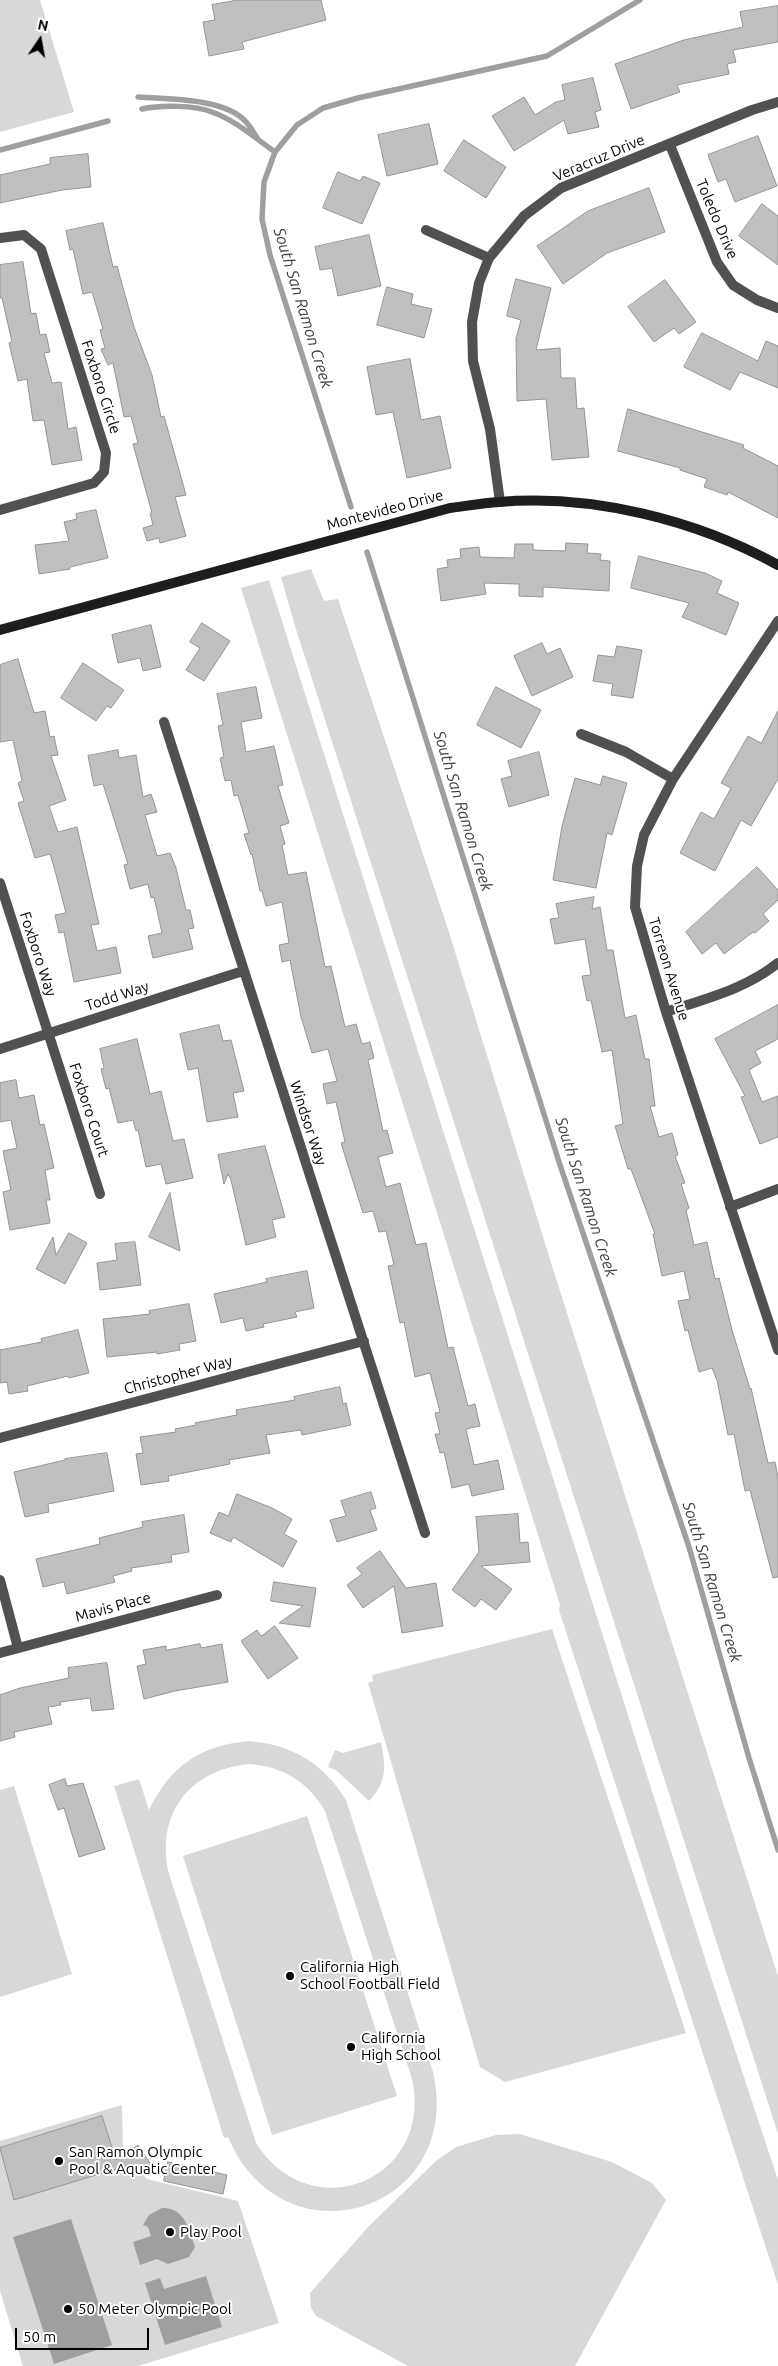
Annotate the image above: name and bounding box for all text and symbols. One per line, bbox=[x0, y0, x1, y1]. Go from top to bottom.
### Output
north arrow bbox=[15, 15, 65, 65]
text: N bbox=[36, 16, 50, 34]
street label: Veracruz Drive bbox=[551, 131, 647, 185]
street label: Toledo Drive bbox=[692, 176, 742, 262]
water label: South San Ramon Creek bbox=[269, 225, 337, 391]
street label: Foxboro Circle bbox=[77, 338, 125, 436]
street label: Montevideo Drive bbox=[325, 486, 445, 534]
water label: South San Ramon Creek bbox=[429, 728, 497, 894]
street label: Foxboro Way bbox=[16, 909, 60, 999]
street label: Torreon Avenue bbox=[645, 915, 693, 1023]
street label: Todd Way bbox=[83, 977, 151, 1015]
street label: Foxboro Court bbox=[65, 1061, 113, 1159]
street label: Windsor Way bbox=[286, 1078, 330, 1168]
water label: South San Ramon Creek bbox=[551, 1115, 621, 1279]
street label: Christopher Way bbox=[122, 1352, 234, 1398]
water label: South San Ramon Creek bbox=[678, 1499, 746, 1665]
street label: Mavis Place bbox=[73, 1588, 153, 1626]
place label: California High School Football Field bbox=[300, 1958, 440, 1993]
marker: California High School Football Field bbox=[284, 1970, 296, 1982]
place label: California High School bbox=[361, 2029, 441, 2064]
marker: California High School bbox=[345, 2041, 357, 2053]
place label: San Ramon Olympic Pool & Aquatic Center bbox=[69, 2143, 217, 2178]
marker: San Ramon Olympic Pool & Aquatic Center bbox=[53, 2155, 65, 2167]
place label: Play Pool bbox=[180, 2223, 242, 2241]
marker: Play Pool bbox=[164, 2226, 176, 2238]
place label: 50 Meter Olympic Pool bbox=[78, 2300, 232, 2318]
marker: 50 Meter Olympic Pool bbox=[62, 2303, 74, 2315]
scale bar bbox=[18, 2318, 151, 2350]
text: 50 m bbox=[23, 2328, 56, 2345]

